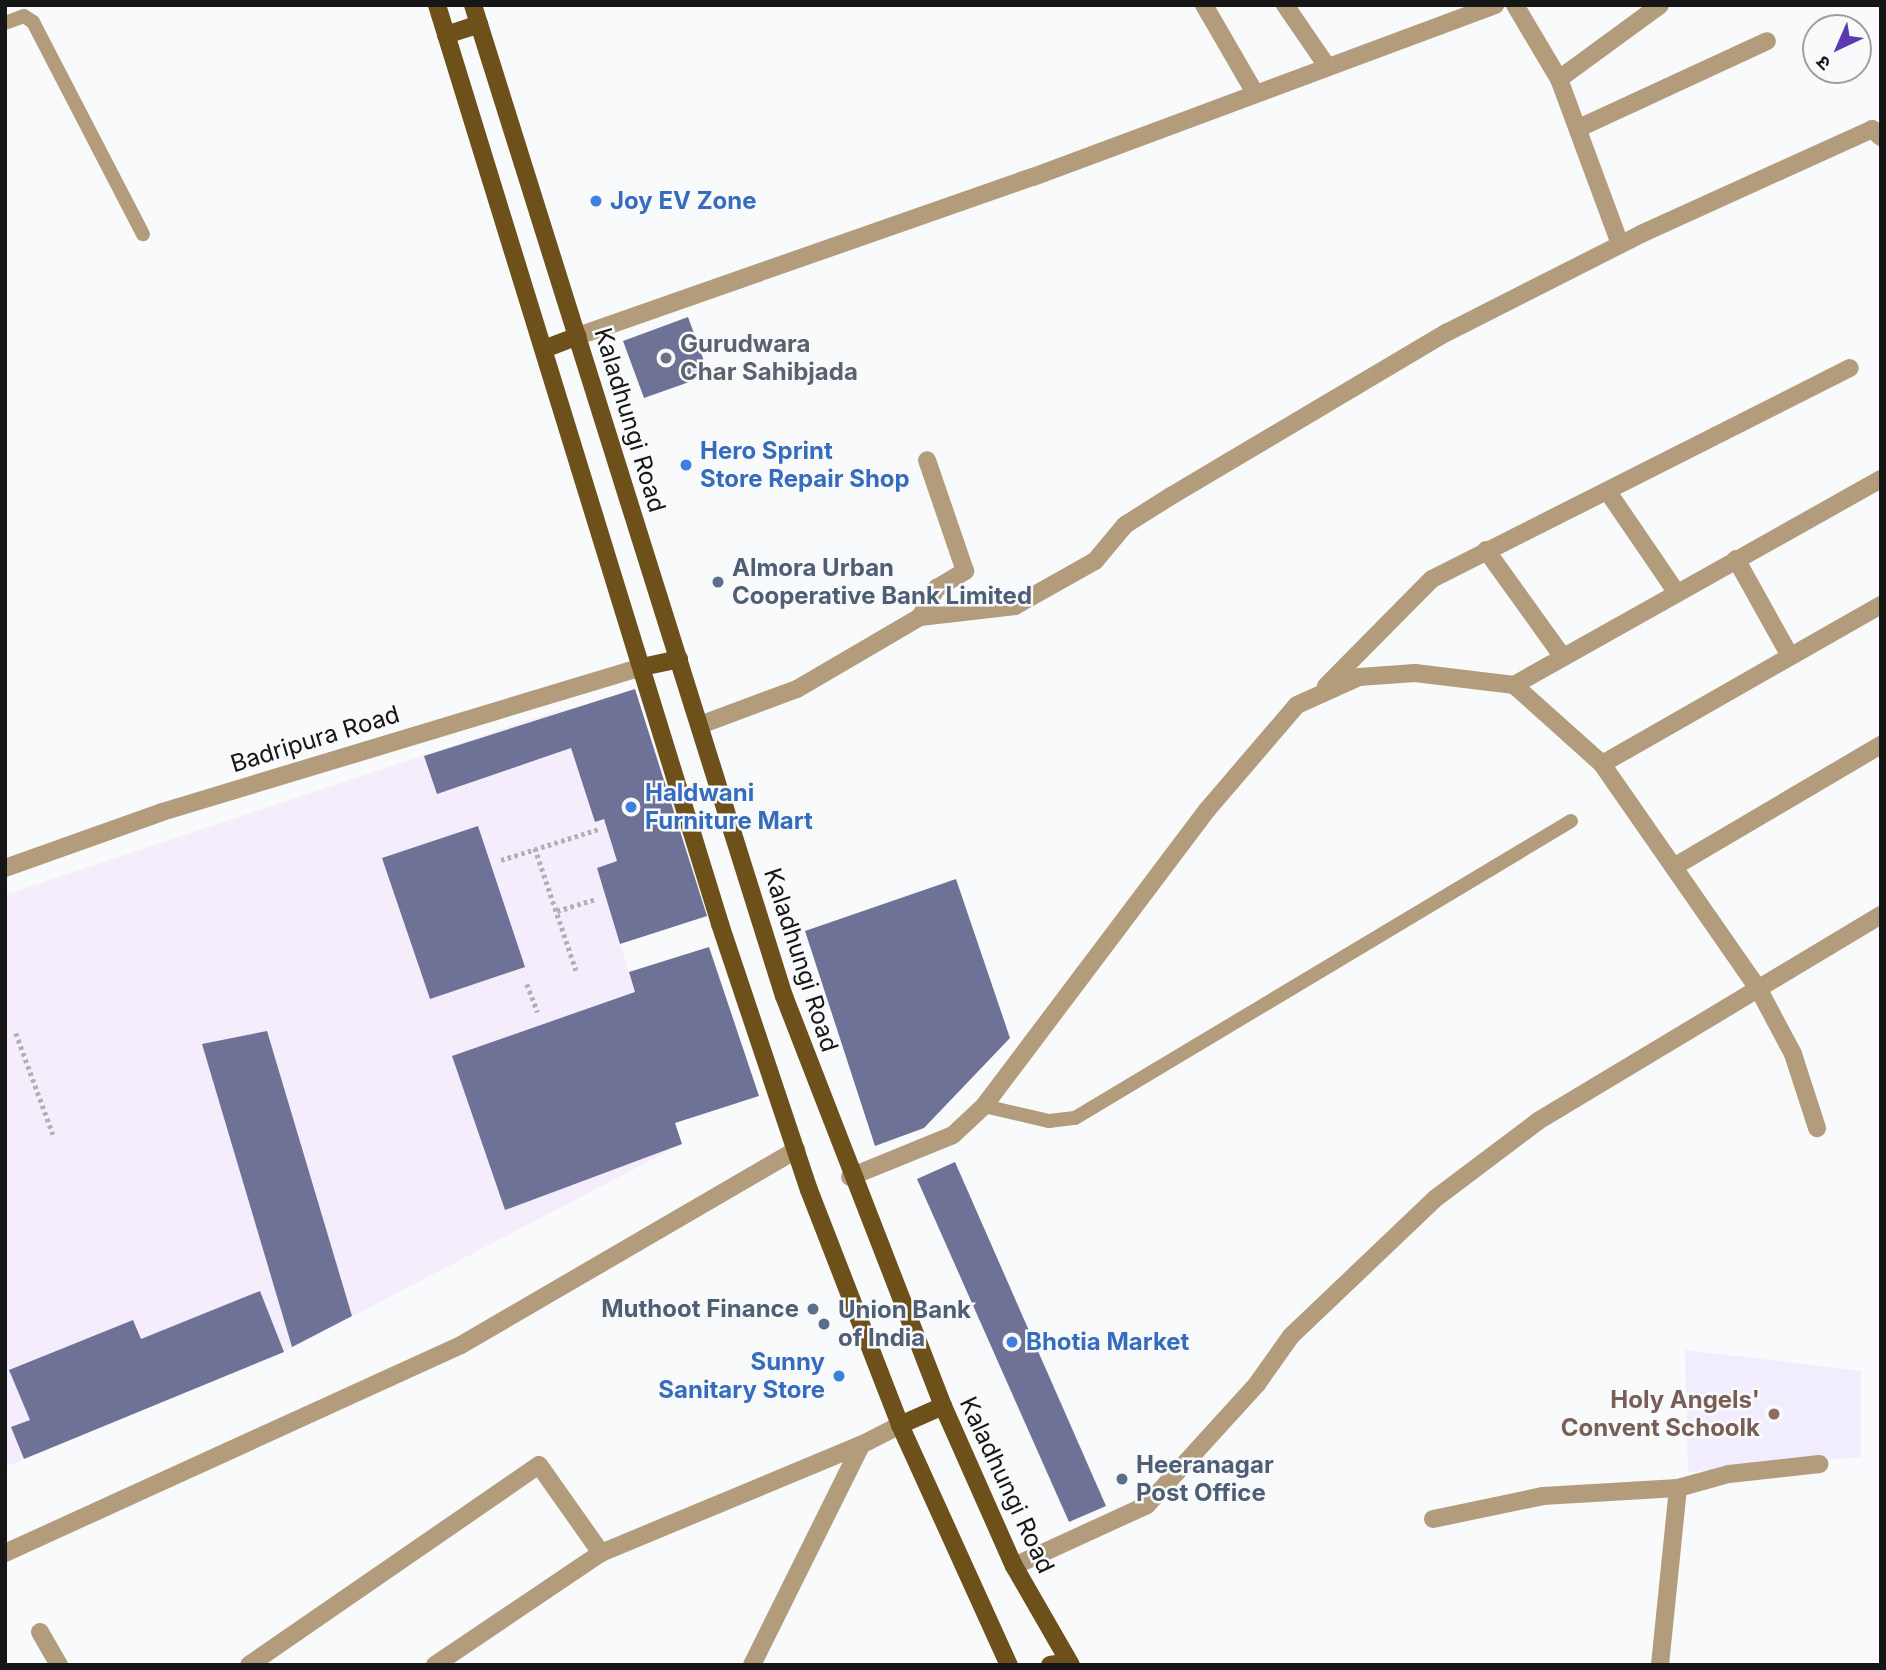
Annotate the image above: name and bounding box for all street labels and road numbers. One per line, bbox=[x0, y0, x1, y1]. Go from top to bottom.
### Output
street label: Kaladhungi Road bbox=[588, 324, 672, 516]
street label: Badripura Road bbox=[227, 700, 403, 778]
street label: Kaladhungi Road bbox=[758, 865, 844, 1055]
street label: Kaladhungi Road bbox=[954, 1392, 1060, 1578]

